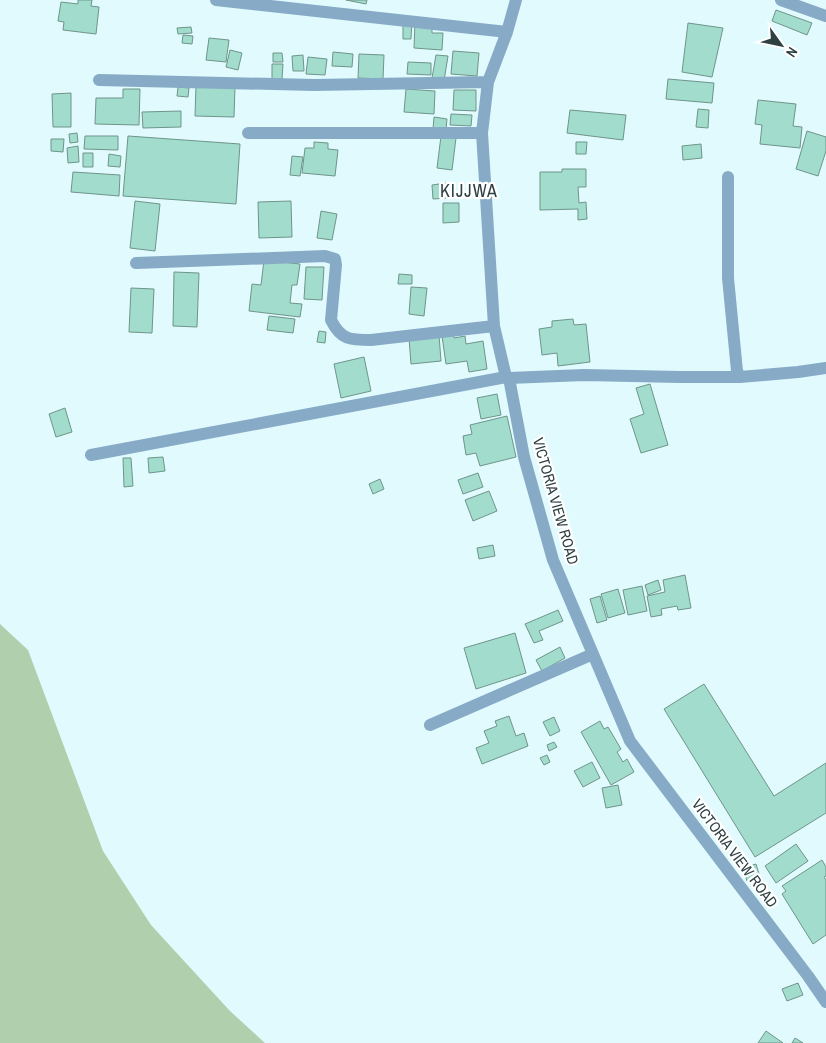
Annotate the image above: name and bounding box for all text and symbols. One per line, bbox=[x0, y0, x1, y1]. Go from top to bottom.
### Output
north arrow bbox=[756, 20, 806, 70]
text: N bbox=[782, 44, 802, 60]
district label: KIJJWA bbox=[440, 178, 498, 203]
street label: VICTORIA VIEW ROAD bbox=[528, 435, 584, 567]
street label: VICTORIA VIEW ROAD bbox=[687, 794, 783, 912]

